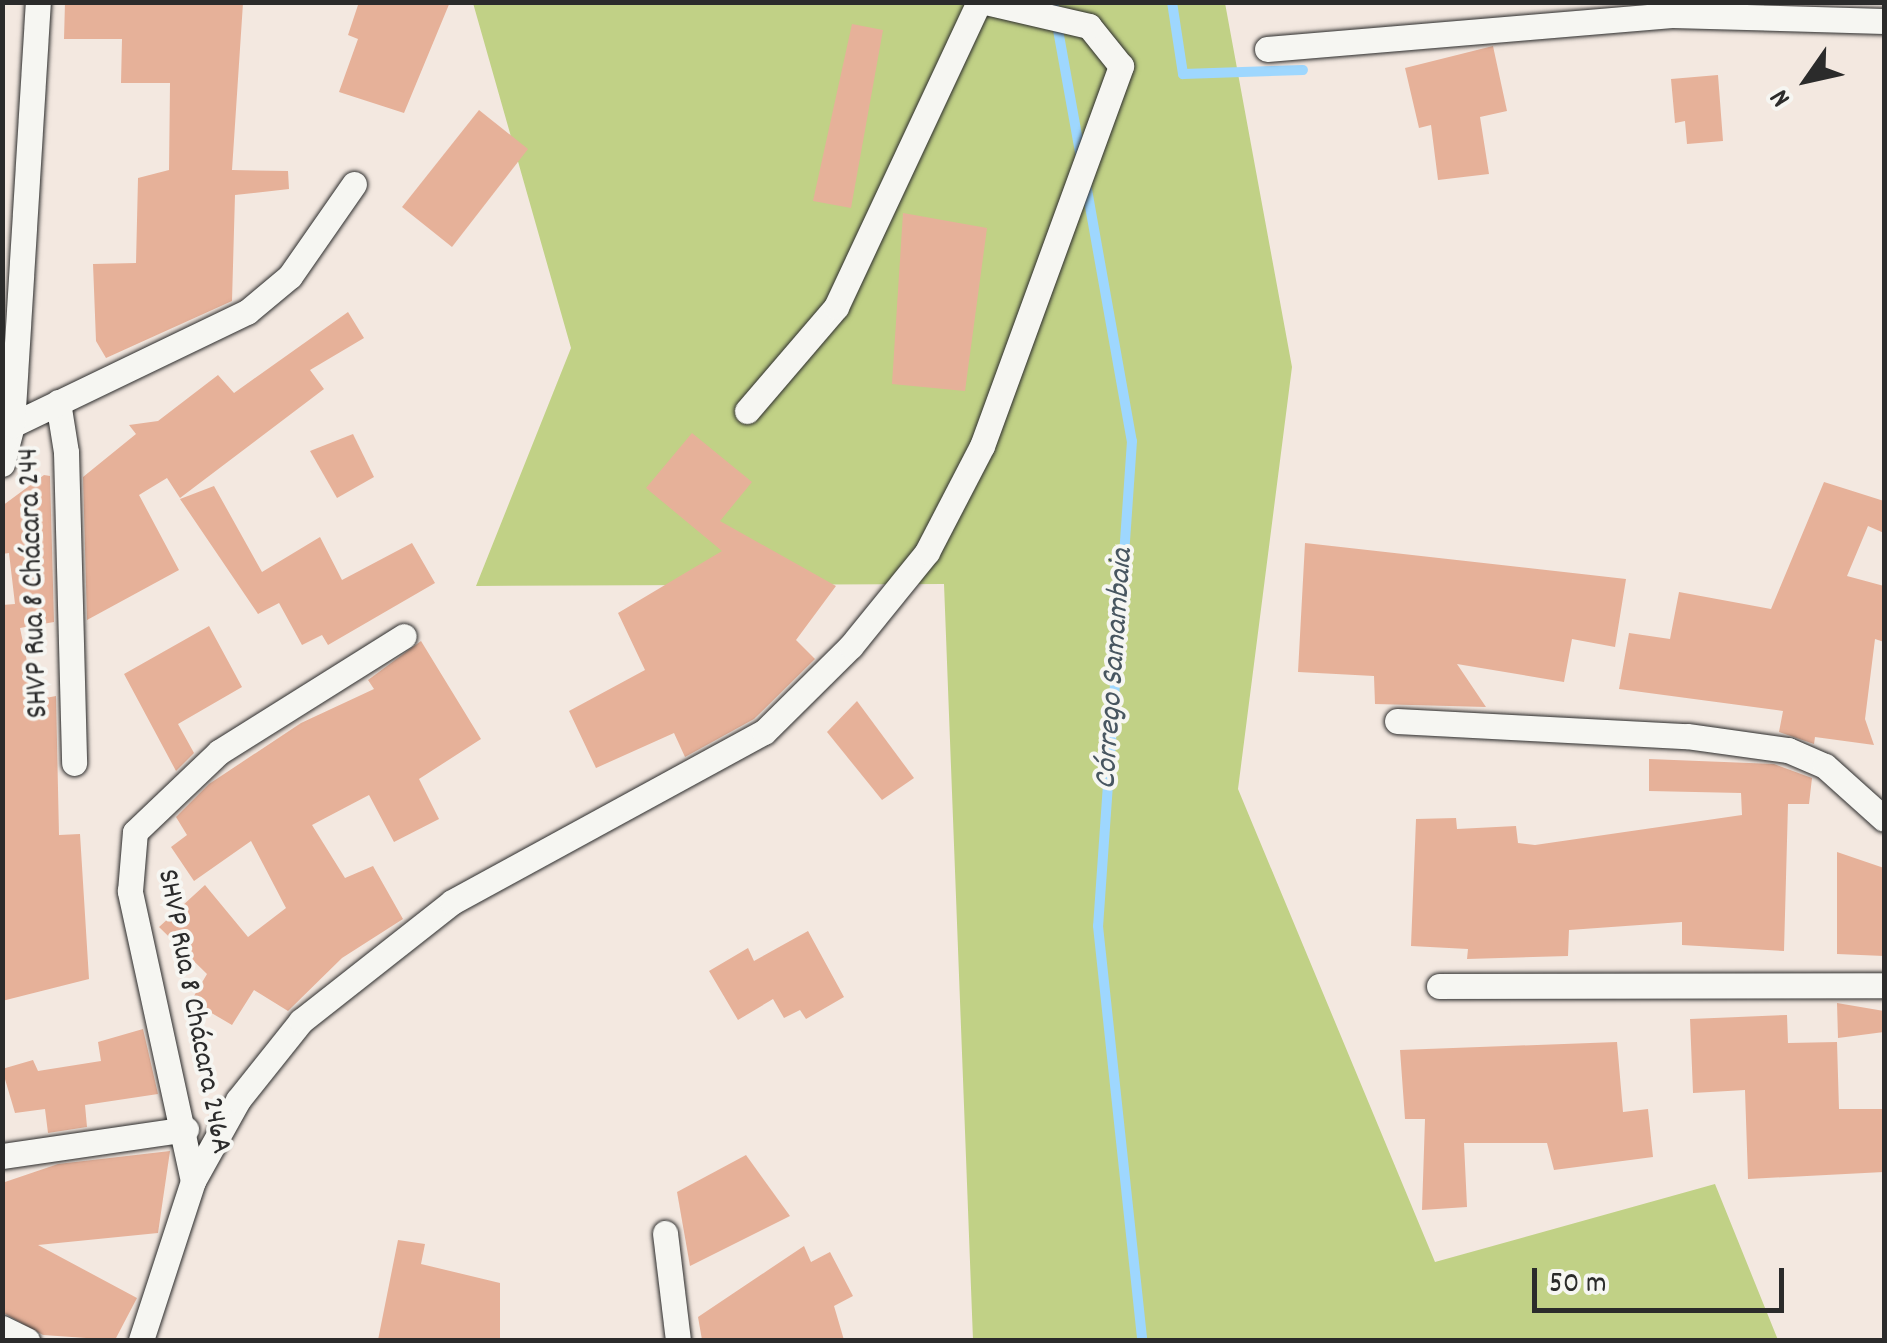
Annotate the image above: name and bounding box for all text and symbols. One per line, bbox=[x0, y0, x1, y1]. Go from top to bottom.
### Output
north arrow bbox=[1757, 30, 1857, 130]
text: N bbox=[1762, 80, 1803, 114]
street label: SHVP Rua 8 Chácara 244 bbox=[13, 447, 59, 719]
water label: Córrego Samambaia bbox=[1088, 547, 1144, 791]
street label: SHVP Rua 8 Chácara 246A bbox=[147, 867, 237, 1157]
scale bar bbox=[1537, 1248, 1790, 1310]
text: 50 m bbox=[1549, 1264, 1607, 1307]

